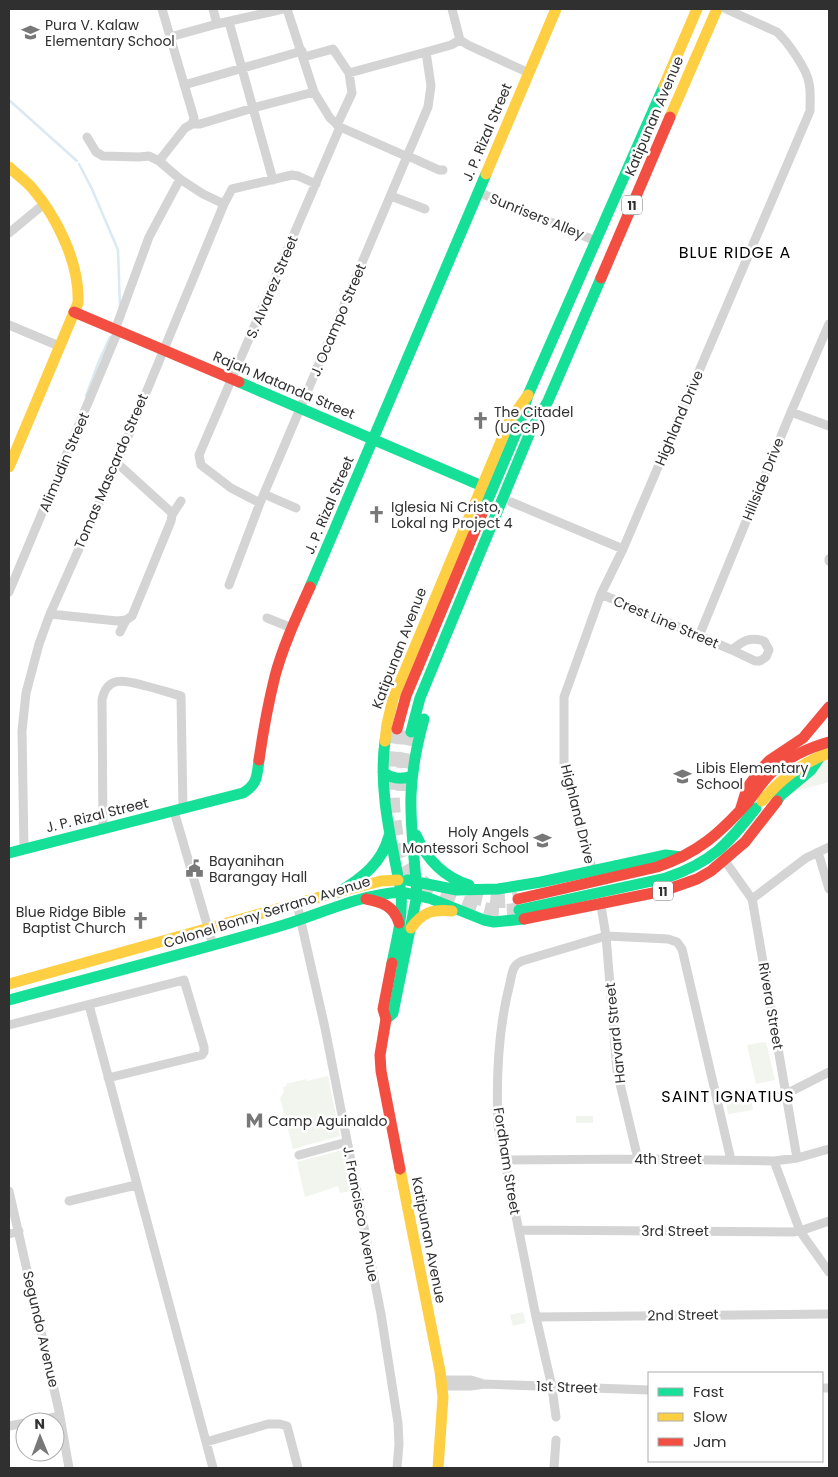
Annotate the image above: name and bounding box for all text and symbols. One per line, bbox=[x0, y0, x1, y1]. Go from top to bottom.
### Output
place label: Pura V. Kalaw Elementary School bbox=[45, 15, 175, 51]
school or university icon: Pura V. Kalaw Elementary School bbox=[21, 23, 41, 43]
street label: Katipunan Avenue bbox=[620, 53, 688, 179]
street label: J. P. Rizal Street bbox=[457, 80, 517, 184]
street label: Sunrisers Alley bbox=[487, 188, 587, 244]
road number: 11 bbox=[622, 196, 642, 214]
street label: S. Alvarez Street bbox=[241, 232, 303, 342]
district label: BLUE RIDGE A bbox=[679, 241, 791, 264]
street label: J. Ocampo Street bbox=[305, 261, 371, 379]
street label: Rajah Matanda Street bbox=[210, 346, 358, 424]
street label: Highland Drive bbox=[650, 367, 708, 469]
street label: Tomas Mascardo Street bbox=[69, 390, 153, 552]
place label: The Citadel (UCCP) bbox=[494, 402, 573, 438]
street label: Alimudin Street bbox=[34, 409, 94, 515]
church icon: The Citadel (UCCP) bbox=[470, 410, 490, 430]
street label: Hillside Drive bbox=[737, 434, 789, 523]
street label: J. P. Rizal Street bbox=[299, 453, 359, 557]
place label: Iglesia Ni Cristo, Lokal ng Project 4 bbox=[391, 497, 513, 533]
church icon: Iglesia Ni Cristo, Lokal ng Project 4 bbox=[367, 505, 387, 525]
street label: Katipunan Avenue bbox=[367, 584, 431, 712]
street label: Crest Line Street bbox=[610, 591, 722, 653]
place label: Libis Elementary School bbox=[696, 758, 809, 794]
street label: Highland Drive bbox=[556, 762, 600, 866]
school or university icon: Libis Elementary School bbox=[672, 766, 692, 786]
street label: J. P. Rizal Street bbox=[44, 793, 150, 837]
place label: Holy Angels Montessori School bbox=[402, 822, 529, 858]
school or university icon: Holy Angels Montessori School bbox=[533, 830, 553, 850]
place label: Bayanihan Barangay Hall bbox=[209, 851, 307, 887]
public building icon: Bayanihan Barangay Hall bbox=[185, 859, 205, 879]
street label: Colonel Bonny Serrano Avenue bbox=[161, 871, 373, 953]
road number: 11 bbox=[653, 881, 673, 900]
place label: Blue Ridge Bible Baptist Church bbox=[16, 902, 126, 938]
church icon: Blue Ridge Bible Baptist Church bbox=[130, 910, 150, 930]
street label: Rivera Street bbox=[754, 961, 788, 1051]
street label: Harvard Street bbox=[600, 982, 630, 1084]
district label: SAINT IGNATIUS bbox=[661, 1085, 795, 1108]
street label: Fordham Street bbox=[489, 1106, 525, 1216]
metro station icon: Camp Aguinaldo bbox=[244, 1111, 264, 1131]
place label: Camp Aguinaldo bbox=[268, 1111, 388, 1131]
street label: J. Francisco Avenue bbox=[338, 1144, 384, 1284]
street label: 4th Street bbox=[634, 1149, 702, 1169]
street label: Katipunan Avenue bbox=[407, 1175, 451, 1305]
street label: 3rd Street bbox=[641, 1221, 709, 1241]
street label: Segundo Avenue bbox=[18, 1269, 64, 1390]
street label: 2nd Street bbox=[647, 1304, 719, 1326]
legend bbox=[648, 1372, 823, 1462]
street label: 1st Street bbox=[536, 1376, 598, 1398]
text: Fast bbox=[693, 1381, 724, 1402]
text: Slow bbox=[693, 1406, 728, 1427]
north arrow bbox=[15, 1412, 65, 1462]
text: N bbox=[34, 1414, 45, 1434]
text: Jam bbox=[693, 1431, 727, 1452]

